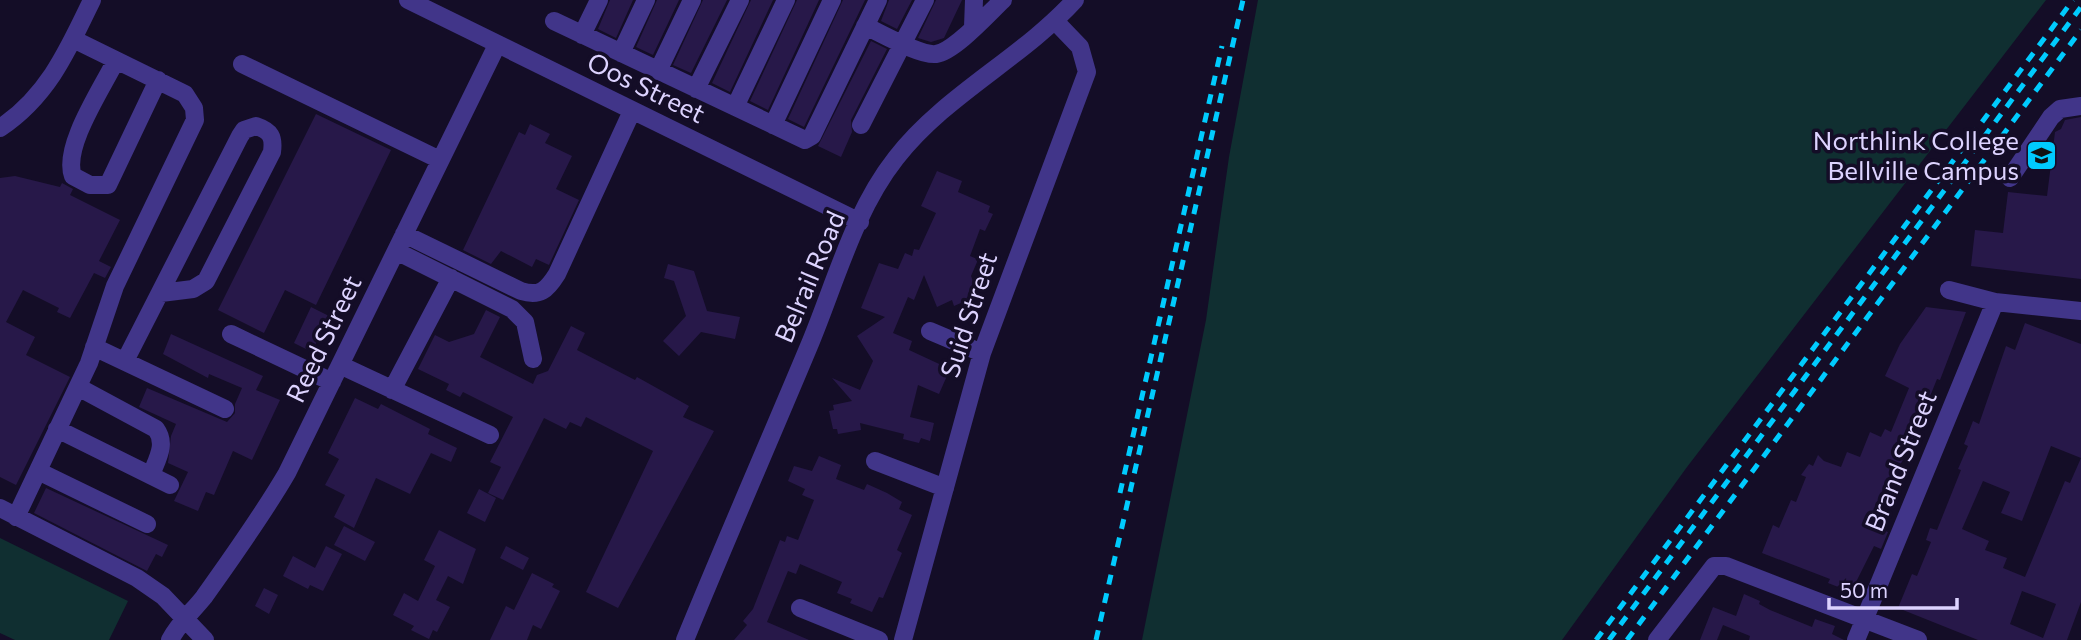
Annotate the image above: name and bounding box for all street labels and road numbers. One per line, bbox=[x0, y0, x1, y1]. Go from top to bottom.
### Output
street label: Oos Street bbox=[583, 45, 710, 128]
street label: Belrail Road bbox=[767, 206, 850, 347]
street label: Suid Street bbox=[933, 248, 1002, 381]
street label: Reed Street bbox=[279, 270, 367, 407]
street label: Brand Street bbox=[1857, 386, 1942, 535]

